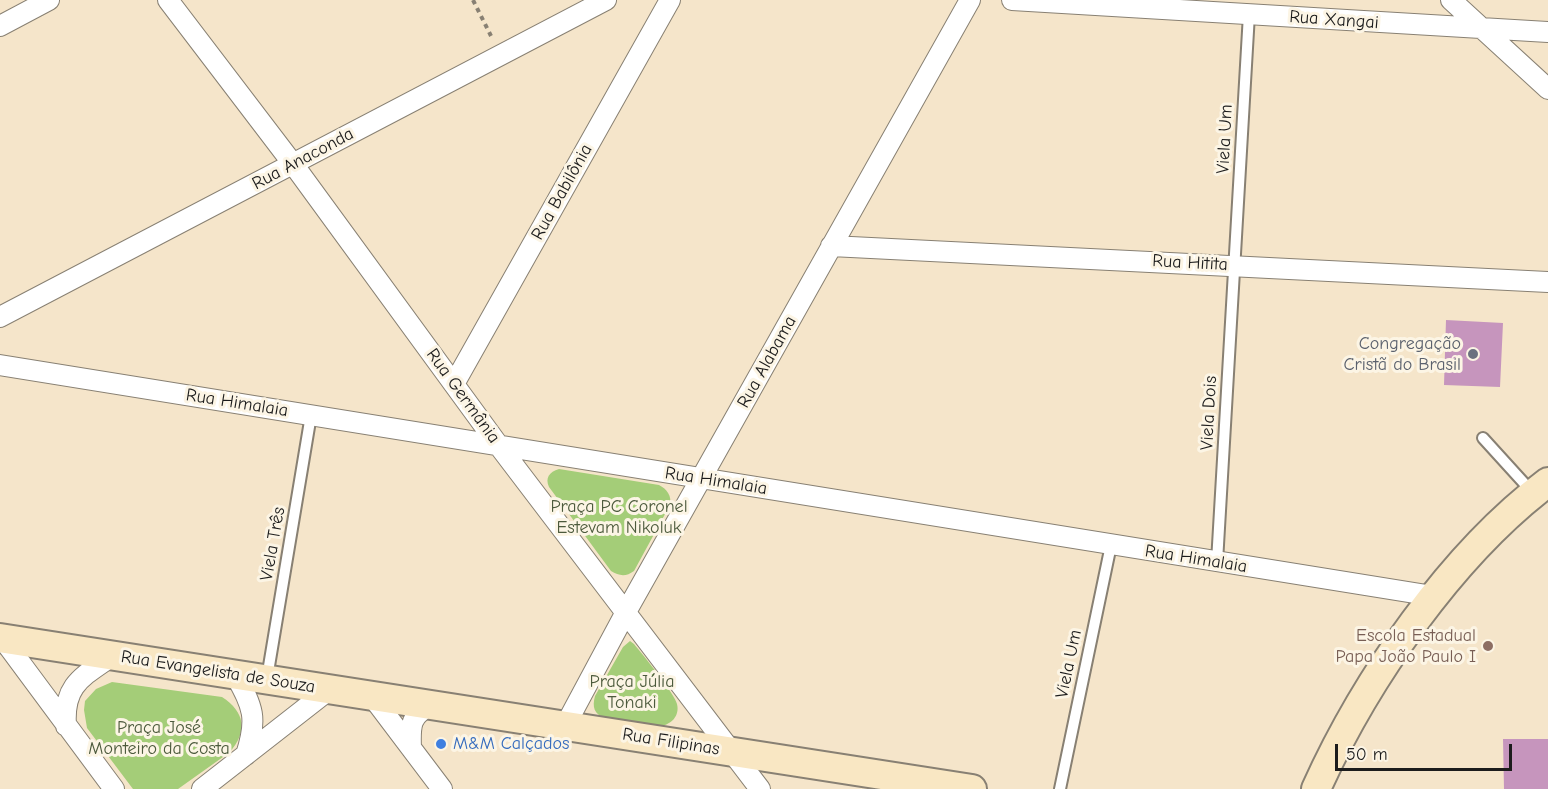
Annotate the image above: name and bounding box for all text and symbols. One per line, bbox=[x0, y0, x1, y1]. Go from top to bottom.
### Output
street label: Rua Xangai bbox=[1288, 6, 1380, 34]
street label: Viela Um bbox=[1212, 104, 1238, 174]
street label: Rua Anaconda bbox=[249, 123, 357, 195]
street label: Rua Babilônia bbox=[527, 140, 597, 244]
street label: Rua Hitita bbox=[1152, 250, 1228, 276]
street label: Rua Alabama bbox=[733, 312, 801, 412]
place label: Congregação Cristã do Brasil bbox=[1343, 333, 1461, 376]
street label: Rua Germânia bbox=[421, 344, 505, 448]
marker: Congregação Cristã do Brasil bbox=[1466, 347, 1480, 361]
street label: Viela Dois bbox=[1196, 375, 1222, 451]
street label: Rua Himalaia bbox=[184, 384, 290, 422]
street label: Rua Himalaia bbox=[663, 462, 769, 500]
park label: Praça PC Coronel Estevam Nikoluk bbox=[550, 496, 688, 538]
street label: Viela Três bbox=[256, 505, 290, 583]
street label: Rua Himalaia bbox=[1143, 540, 1249, 578]
place label: Escola Estadual Papa João Paulo I bbox=[1336, 625, 1476, 668]
street label: Viela Um bbox=[1051, 628, 1087, 700]
marker: Escola Estadual Papa João Paulo I bbox=[1481, 639, 1495, 653]
street label: Rua Evangelista de Souza bbox=[119, 646, 317, 698]
park label: Praça Júlia Tonaki bbox=[590, 671, 674, 714]
park label: Praça José Monteiro da Costa bbox=[88, 717, 230, 760]
street label: Rua Filipinas bbox=[621, 724, 721, 760]
scale bar bbox=[1338, 732, 1515, 770]
place label: M&M Calçados bbox=[453, 733, 569, 755]
marker: M&M Calçados bbox=[434, 737, 448, 751]
text: 50 m bbox=[1346, 744, 1388, 765]

